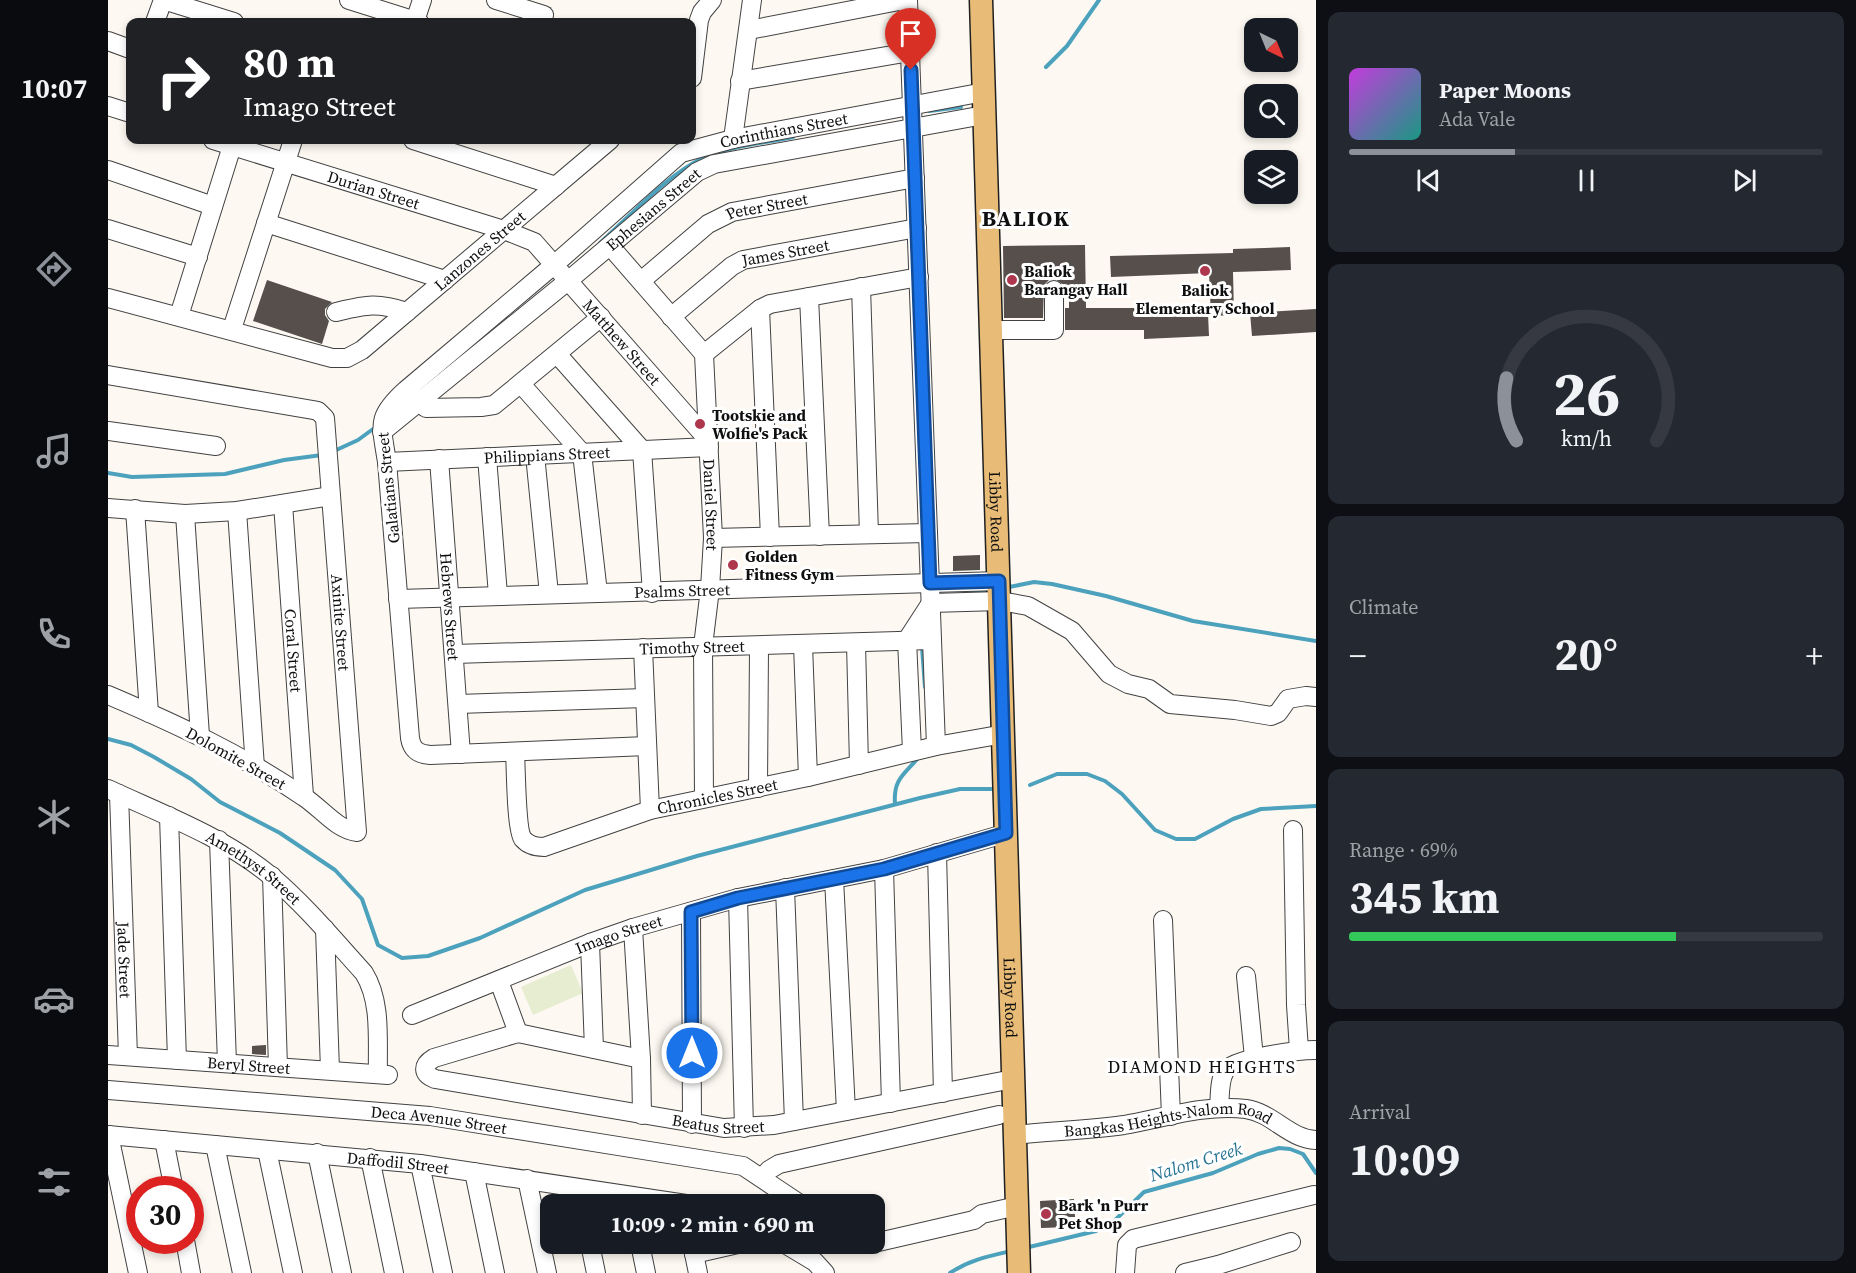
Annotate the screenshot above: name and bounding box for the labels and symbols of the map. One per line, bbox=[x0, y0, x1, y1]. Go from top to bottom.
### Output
pin bbox=[885, 8, 936, 70]
north arrow bbox=[1244, 18, 1298, 72]
street label: Corinthians Street bbox=[717, 107, 850, 153]
street label: Ephesians Street bbox=[601, 162, 706, 255]
street label: Durian Street bbox=[325, 165, 423, 214]
street label: Peter Street bbox=[722, 187, 810, 225]
district label: BALIOK bbox=[982, 203, 1070, 233]
street label: Lanzones Street bbox=[429, 205, 531, 295]
street label: James Street bbox=[739, 233, 831, 271]
place label: Baliok Barangay Hall bbox=[1024, 260, 1128, 300]
marker: Baliok Elementary School bbox=[1198, 264, 1212, 278]
marker: Baliok Barangay Hall bbox=[1005, 273, 1019, 287]
place label: Baliok Elementary School bbox=[1135, 279, 1275, 319]
street label: Matthew Street bbox=[578, 294, 666, 390]
place label: Tootskie and Wolfie's Pack bbox=[712, 404, 808, 444]
marker: Tootskie and Wolfie's Pack bbox=[693, 417, 707, 431]
street label: Galatians Street bbox=[371, 431, 405, 545]
street label: Philippians Street bbox=[483, 441, 611, 468]
street label: Daniel Street bbox=[698, 458, 724, 552]
street label: Libby Road bbox=[984, 471, 1008, 552]
place label: Golden Fitness Gym bbox=[745, 545, 835, 585]
street label: Hebrews Street bbox=[435, 552, 465, 662]
marker: Golden Fitness Gym bbox=[726, 558, 740, 572]
street label: Axinite Street bbox=[326, 573, 356, 672]
street label: Psalms Street bbox=[634, 578, 731, 603]
street label: Coral Street bbox=[280, 608, 308, 694]
street label: Timothy Street bbox=[639, 635, 746, 660]
street label: Dolomite Street bbox=[182, 721, 291, 795]
street label: Chronicles Street bbox=[655, 773, 780, 819]
street label: Amethyst Street bbox=[202, 825, 307, 910]
street label: Imago Street bbox=[572, 909, 665, 959]
street label: Jade Street bbox=[112, 920, 137, 999]
street label: Libby Road bbox=[999, 957, 1023, 1038]
position arrow bbox=[660, 1021, 724, 1085]
street label: Beryl Street bbox=[206, 1051, 292, 1079]
district label: DIAMOND HEIGHTS bbox=[1107, 1054, 1297, 1079]
street label: Bangkas Heights-Nalom Road bbox=[1063, 1097, 1277, 1142]
street label: Deca Avenue Street bbox=[370, 1100, 509, 1139]
street label: Beatus Street bbox=[670, 1108, 766, 1139]
water label: Nalom Creek bbox=[1146, 1135, 1246, 1188]
street label: Daffodil Street bbox=[346, 1146, 451, 1179]
speed limit sign: 30 bbox=[126, 1176, 204, 1254]
place label: Bark 'n Purr Pet Shop bbox=[1058, 1194, 1149, 1234]
marker: Bark 'n Purr Pet Shop bbox=[1039, 1207, 1053, 1221]

